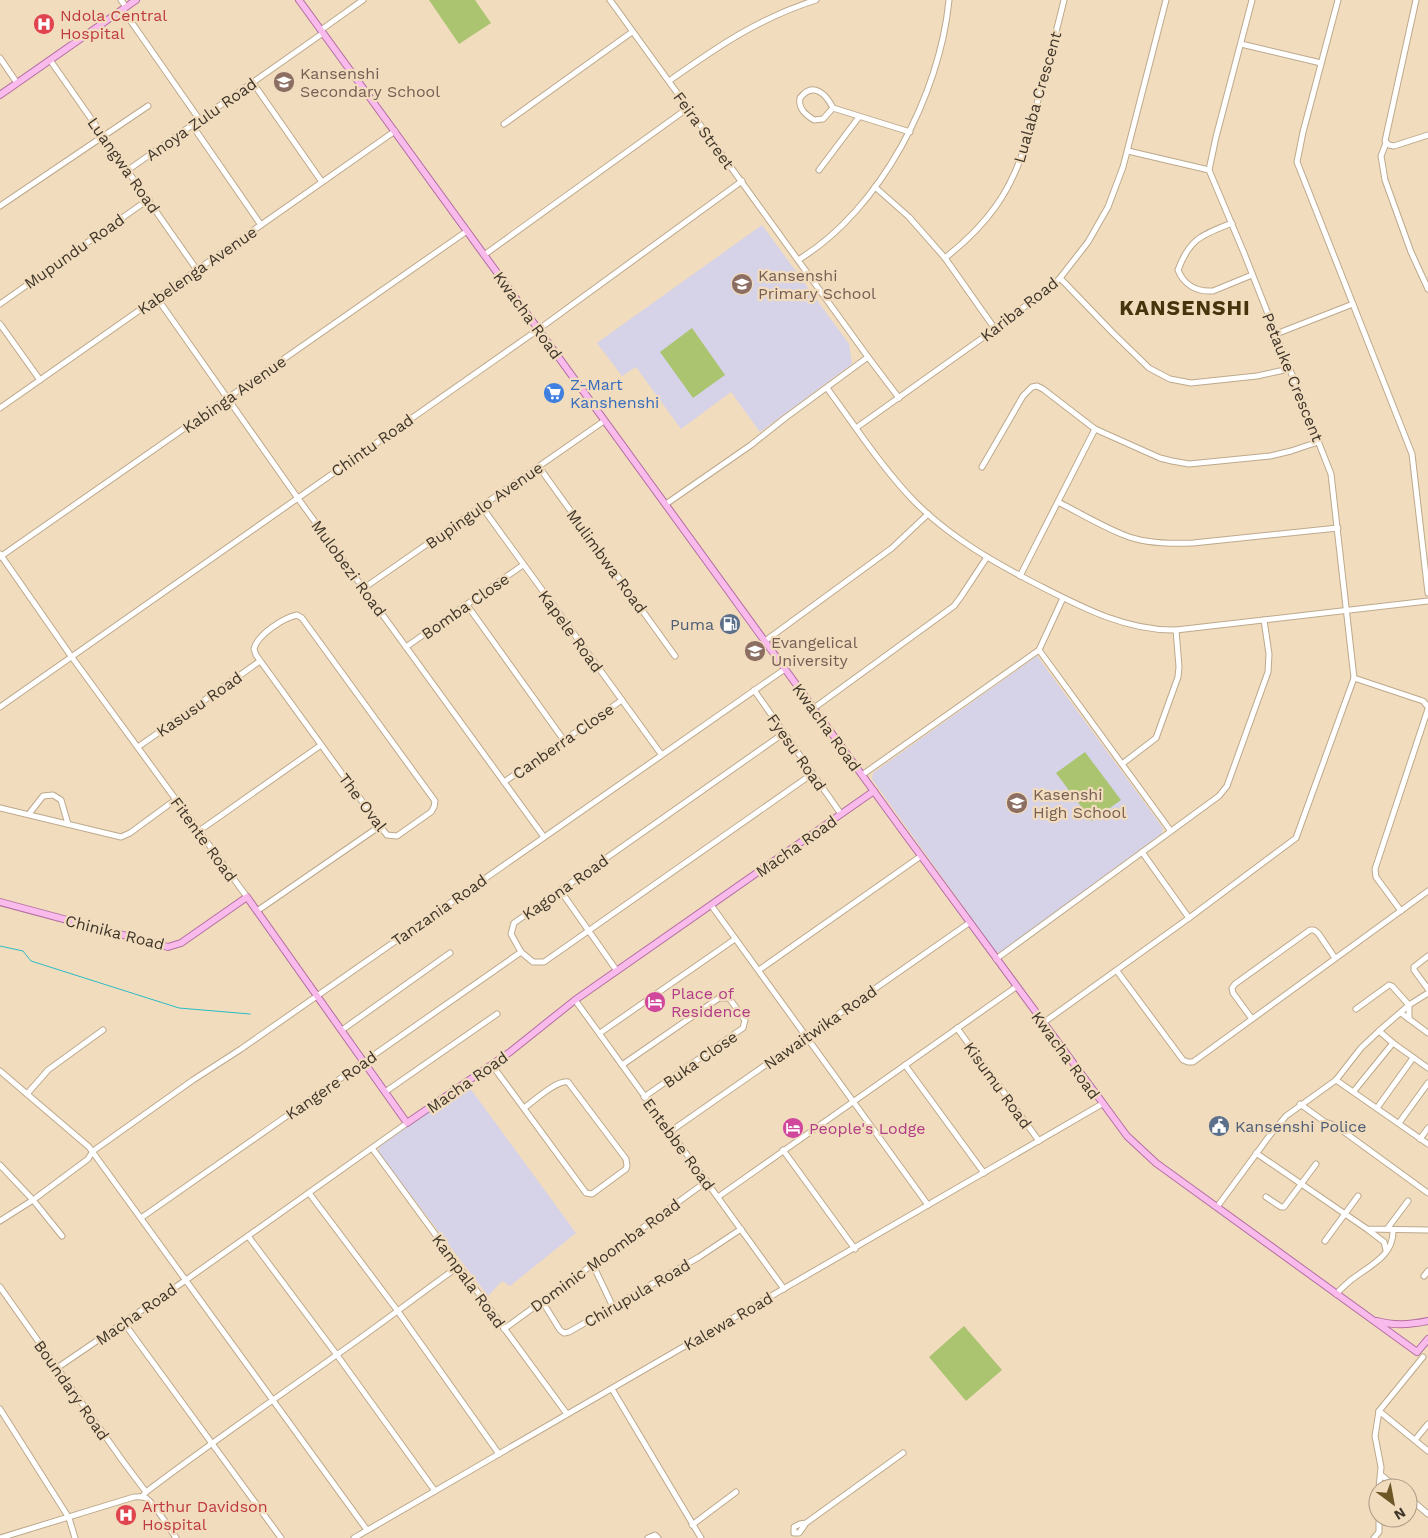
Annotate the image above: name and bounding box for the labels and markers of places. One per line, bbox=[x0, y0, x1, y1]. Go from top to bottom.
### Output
place label: Ndola Central Hospital bbox=[60, 6, 167, 43]
hospital icon: Ndola Central Hospital bbox=[32, 12, 56, 36]
place label: Kansenshi Secondary School bbox=[300, 64, 440, 101]
school or university icon: Kansenshi Secondary School bbox=[272, 70, 296, 94]
place label: Kansenshi Primary School bbox=[758, 266, 876, 303]
school or university icon: Kansenshi Primary School bbox=[730, 272, 754, 296]
place label: Z-Mart Kanshenshi bbox=[570, 375, 659, 412]
supermarket icon: Z-Mart Kanshenshi bbox=[542, 381, 566, 405]
fuel station icon: Puma bbox=[718, 612, 742, 636]
place label: Puma bbox=[670, 615, 714, 634]
place label: Evangelical University bbox=[771, 633, 858, 670]
school or university icon: Evangelical University bbox=[743, 639, 767, 663]
place label: Kasenshi High School bbox=[1033, 785, 1126, 822]
school or university icon: Kasenshi High School bbox=[1005, 791, 1029, 815]
place label: Place of Residence bbox=[671, 984, 751, 1021]
hotel icon: Place of Residence bbox=[643, 990, 667, 1014]
public building icon: Kansenshi Police bbox=[1207, 1114, 1231, 1138]
hotel icon: People's Lodge bbox=[781, 1116, 805, 1140]
place label: Kansenshi Police bbox=[1235, 1117, 1366, 1136]
place label: People's Lodge bbox=[809, 1119, 926, 1138]
place label: Arthur Davidson Hospital bbox=[142, 1497, 268, 1534]
hospital icon: Arthur Davidson Hospital bbox=[114, 1503, 138, 1527]

